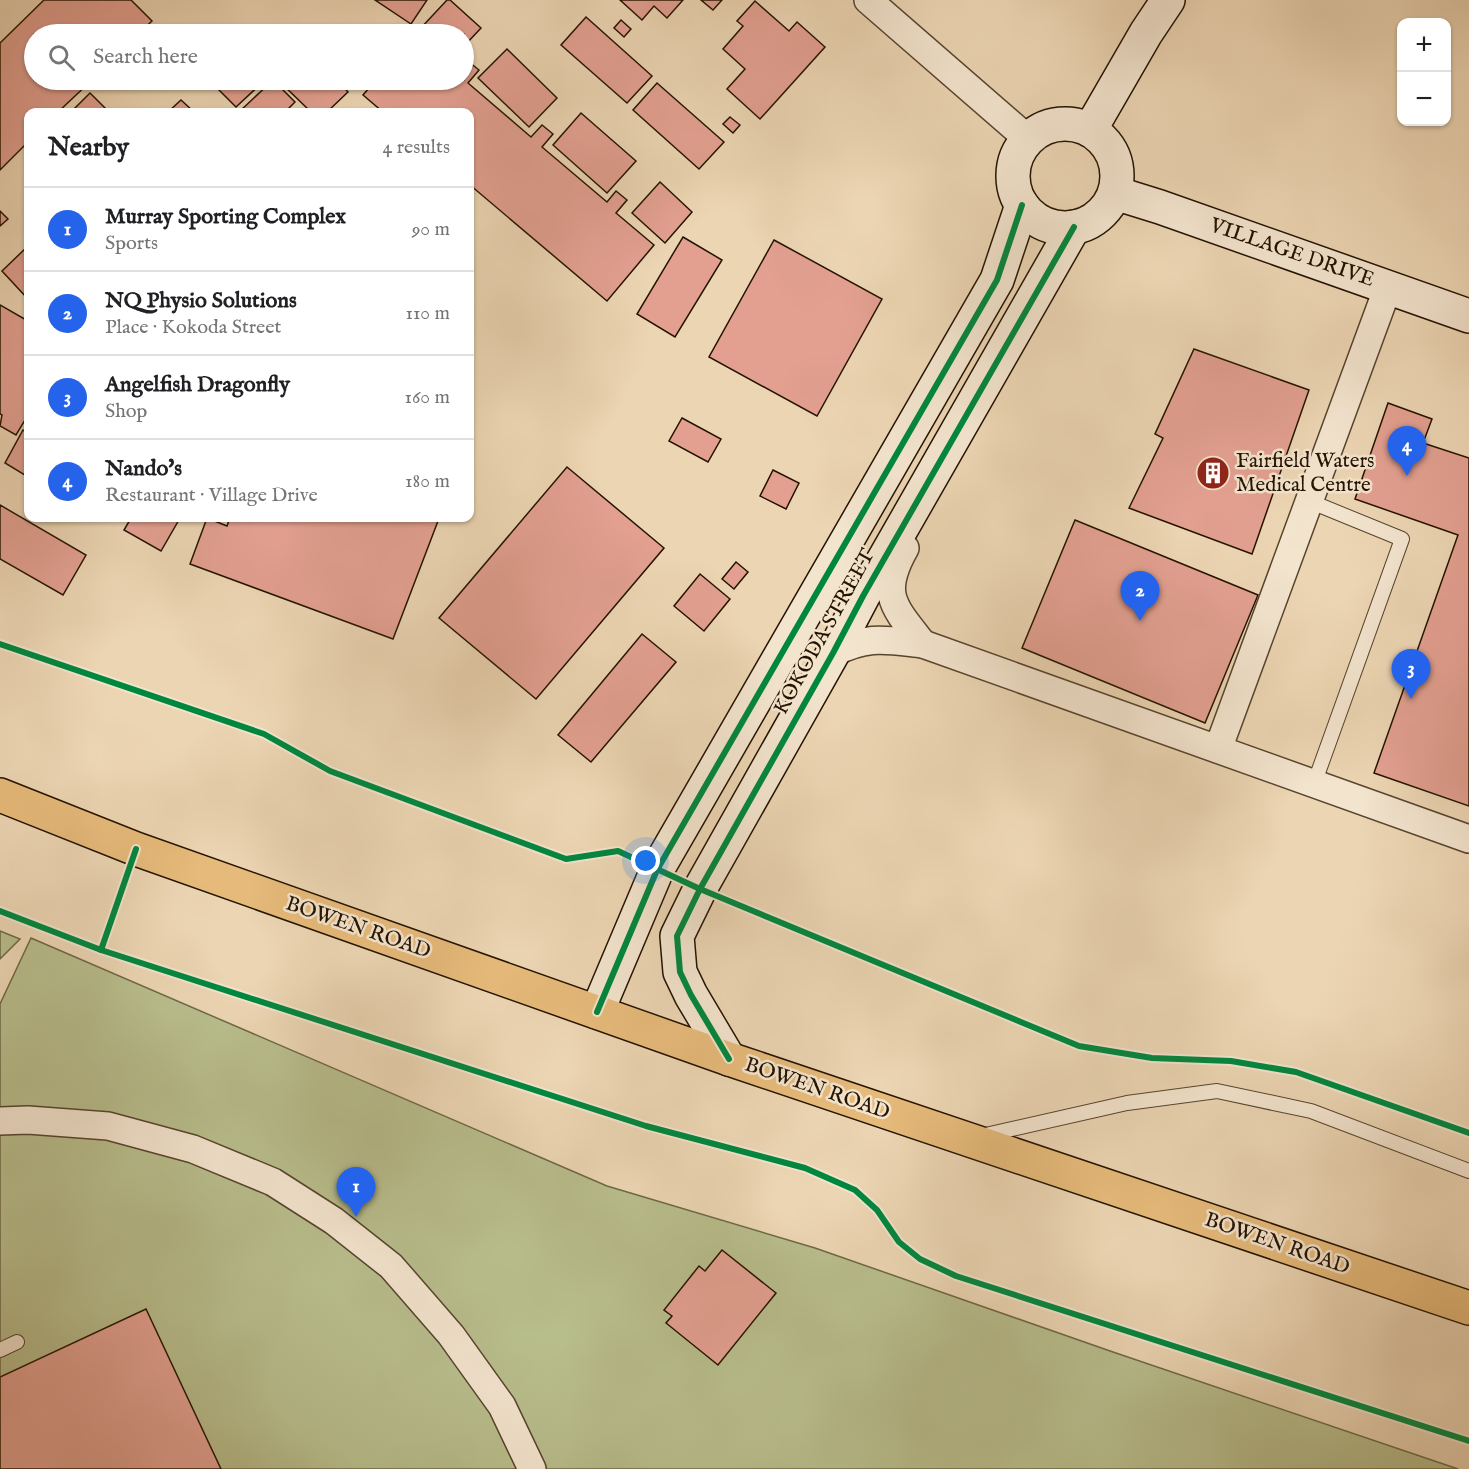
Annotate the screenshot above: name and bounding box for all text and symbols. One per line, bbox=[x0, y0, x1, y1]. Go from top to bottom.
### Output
map controls bbox=[1397, 18, 1451, 126]
button: + bbox=[1397, 18, 1451, 72]
search box bbox=[24, 24, 474, 90]
icon: search bbox=[45, 41, 78, 74]
text: Search here bbox=[93, 43, 198, 71]
button: − bbox=[1397, 72, 1451, 126]
text: Nearby bbox=[48, 131, 129, 164]
text: 4 results bbox=[383, 135, 450, 160]
text: Murray Sporting Complex bbox=[105, 203, 346, 231]
street label: VILLAGE DRIVE bbox=[1205, 212, 1378, 294]
text: 1 bbox=[64, 217, 71, 242]
text: 90 m bbox=[412, 217, 450, 242]
text: Sports bbox=[105, 231, 158, 256]
text: NQ Physio Solutions bbox=[105, 287, 297, 315]
text: 2 bbox=[63, 301, 72, 326]
text: 110 m bbox=[406, 301, 450, 326]
text: Place · Kokoda Street bbox=[105, 315, 281, 340]
text: Angelfish Dragonfly bbox=[105, 371, 290, 399]
text: 3 bbox=[64, 385, 71, 410]
text: 160 m bbox=[404, 385, 450, 410]
text: Shop bbox=[105, 399, 147, 424]
pin: 4 bbox=[1388, 426, 1426, 476]
place label: Fairfield Waters Medical Centre bbox=[1236, 448, 1374, 499]
text: Nando's bbox=[105, 455, 182, 483]
building icon: Fairfield Waters Medical Centre bbox=[1195, 455, 1231, 491]
text: 4 bbox=[63, 469, 72, 494]
text: 180 m bbox=[405, 469, 450, 494]
text: Restaurant · Village Drive bbox=[105, 483, 318, 508]
street label: KOKODA STREET bbox=[768, 544, 882, 720]
pin: 2 bbox=[1120, 572, 1160, 621]
pin: 3 bbox=[1392, 650, 1430, 699]
your location bbox=[631, 846, 660, 875]
street label: BOWEN ROAD bbox=[282, 890, 434, 966]
street label: BOWEN ROAD bbox=[741, 1051, 893, 1127]
pin: 1 bbox=[336, 1168, 376, 1217]
street label: BOWEN ROAD bbox=[1201, 1206, 1353, 1282]

